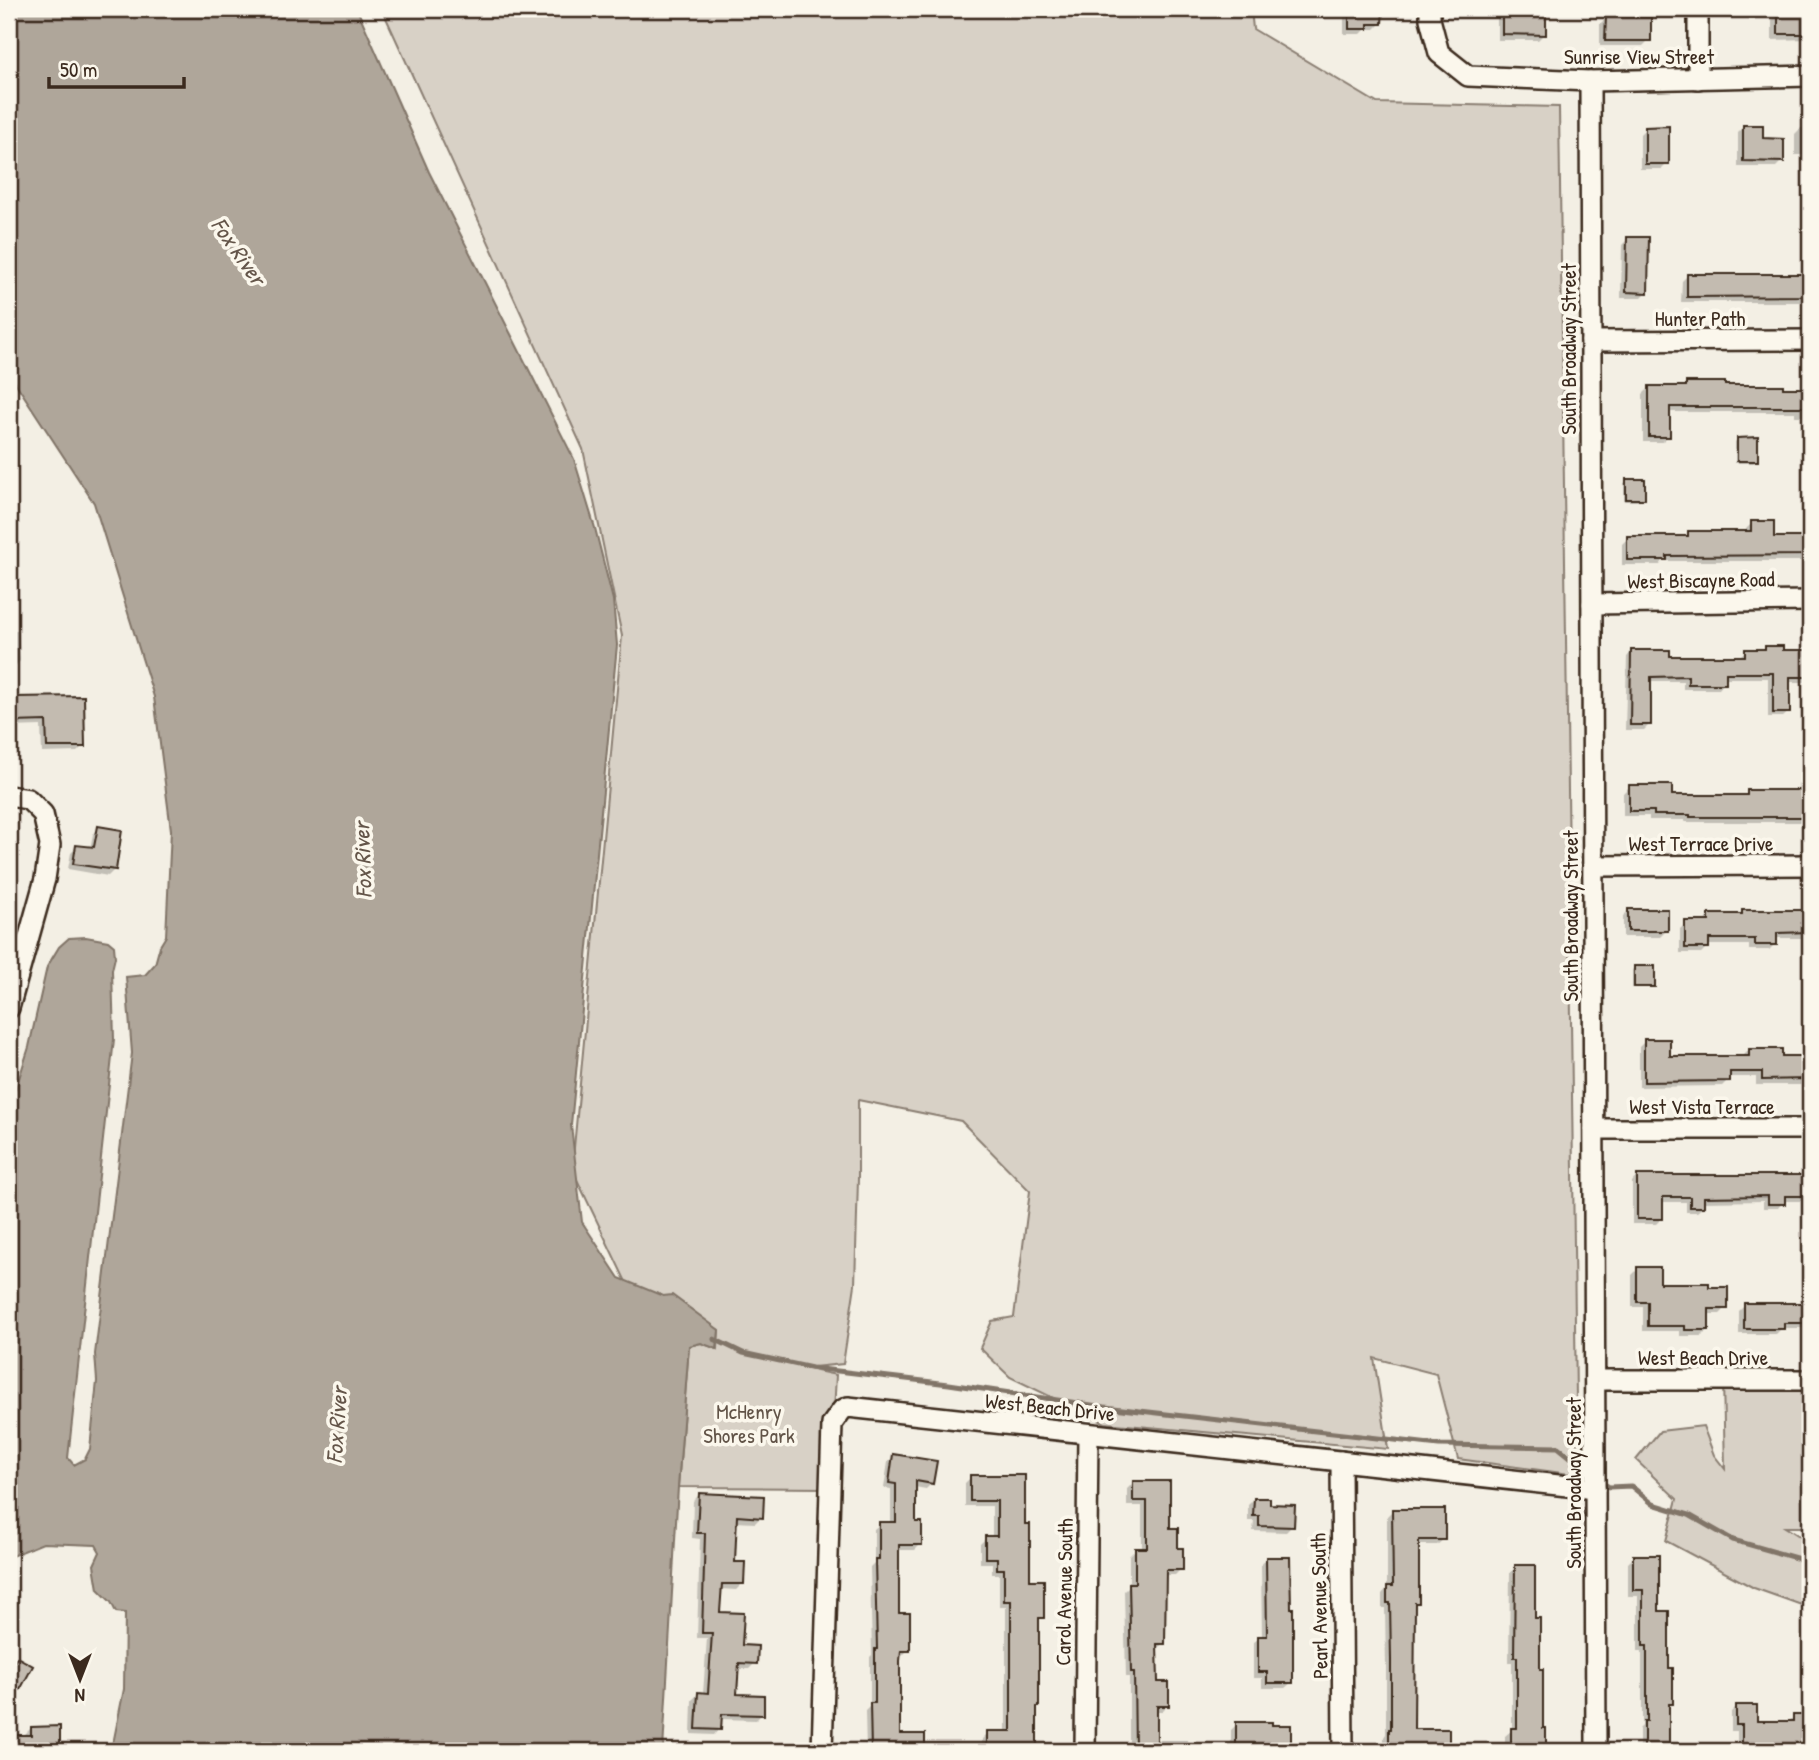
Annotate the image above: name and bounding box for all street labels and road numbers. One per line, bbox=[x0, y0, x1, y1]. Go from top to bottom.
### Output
street label: Sunrise View Street bbox=[1564, 42, 1715, 71]
street label: South Broadway Street bbox=[1554, 262, 1583, 435]
street label: Hunter Path bbox=[1655, 304, 1745, 333]
street label: West Biscayne Road bbox=[1627, 564, 1775, 596]
street label: South Broadway Street bbox=[1556, 829, 1585, 1002]
street label: West Terrace Drive bbox=[1629, 829, 1773, 858]
street label: West Vista Terrace bbox=[1629, 1092, 1775, 1121]
street label: West Beach Drive bbox=[1638, 1343, 1768, 1372]
street label: West Beach Drive bbox=[984, 1386, 1116, 1428]
street label: South Broadway Street bbox=[1559, 1396, 1588, 1569]
street label: Carol Avenue South bbox=[1048, 1518, 1080, 1666]
street label: Pearl Avenue South bbox=[1303, 1533, 1335, 1679]

